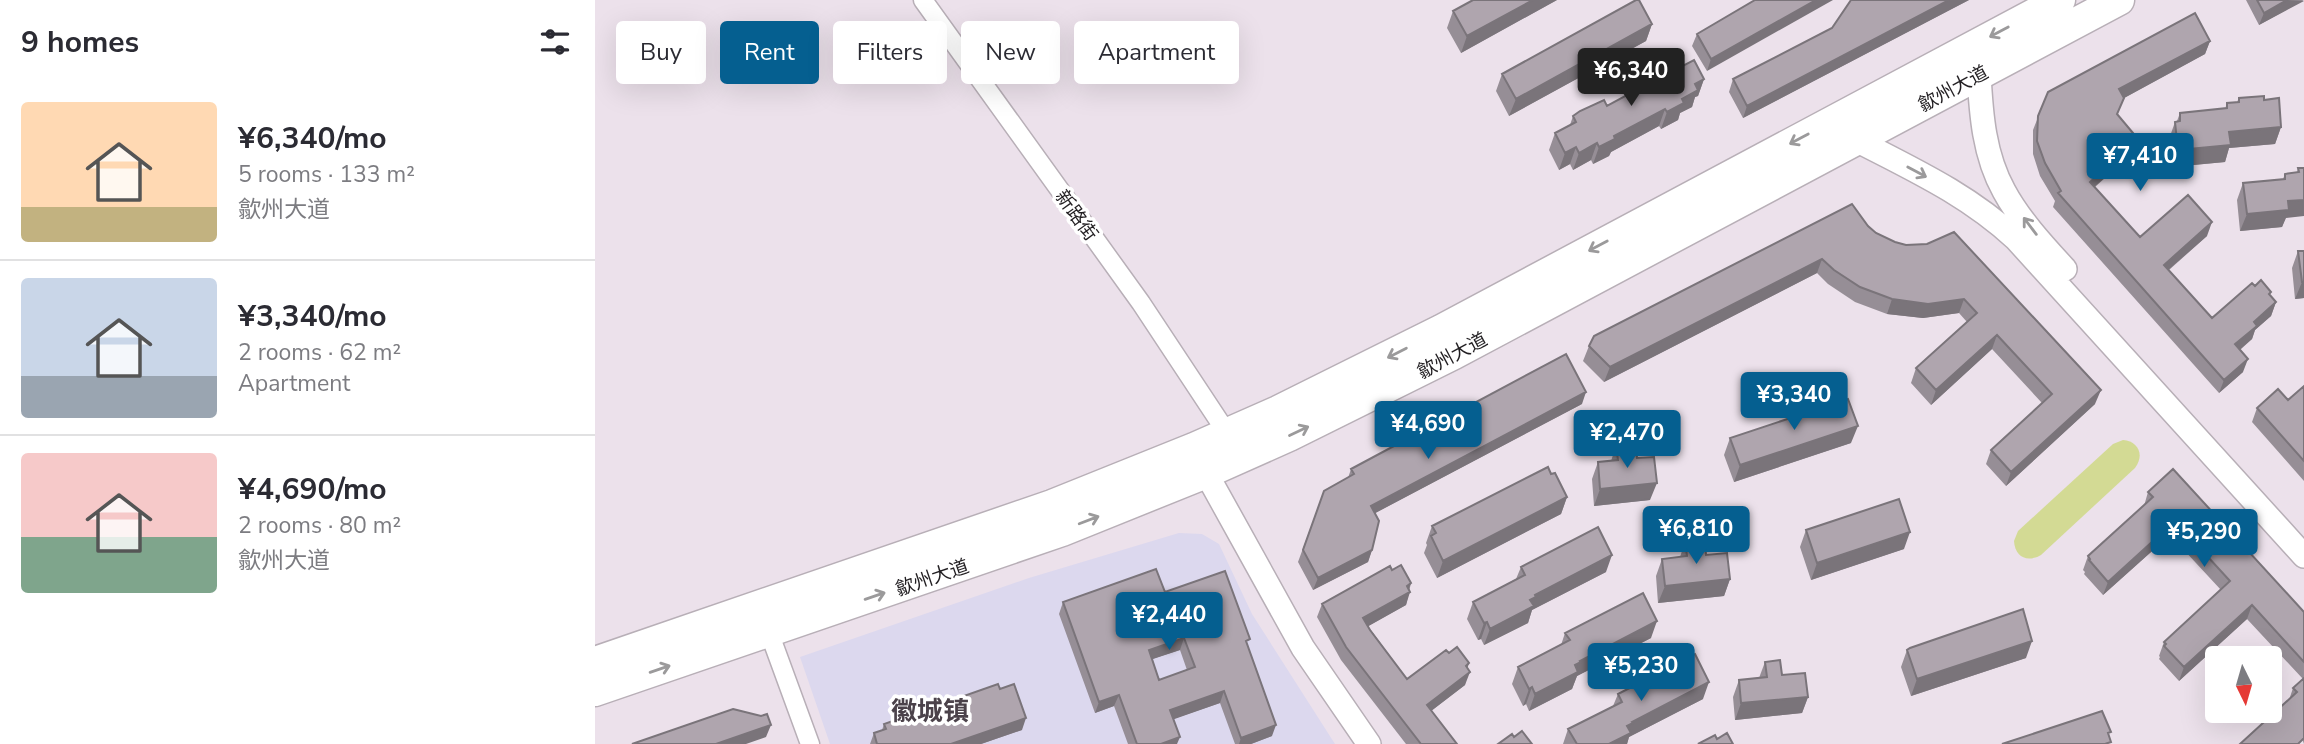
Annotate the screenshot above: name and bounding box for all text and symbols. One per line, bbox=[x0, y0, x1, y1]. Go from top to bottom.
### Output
chip: Buy bbox=[616, 21, 706, 84]
chip: Rent bbox=[720, 21, 819, 84]
chip: Filters bbox=[833, 21, 947, 84]
chip: New bbox=[961, 21, 1060, 84]
chip: Apartment bbox=[1074, 21, 1239, 84]
text: 9 homes bbox=[21, 22, 139, 63]
icon: filters bbox=[536, 23, 574, 61]
one-way arrow bbox=[1990, 25, 2010, 39]
pin: ¥6,340 bbox=[1574, 48, 1688, 108]
text: ¥6,340 bbox=[1594, 55, 1668, 86]
street label: 歙州大道 bbox=[1914, 60, 1993, 118]
text: ¥6,340/mo bbox=[238, 118, 387, 159]
icon: home bbox=[77, 130, 161, 214]
one-way arrow bbox=[1789, 132, 1809, 146]
pin: ¥7,410 bbox=[2083, 134, 2197, 193]
text: ¥7,410 bbox=[2103, 140, 2177, 171]
text: 5 rooms · 133 m² bbox=[238, 159, 415, 190]
one-way arrow bbox=[1906, 165, 1927, 179]
street label: 新路街 bbox=[1049, 185, 1103, 246]
text: 歙州大道 bbox=[238, 194, 330, 225]
one-way arrow bbox=[2023, 217, 2038, 236]
one-way arrow bbox=[1588, 240, 1609, 253]
text: ¥3,340/mo bbox=[238, 296, 387, 337]
icon: home bbox=[77, 306, 161, 390]
street label: 歙州大道 bbox=[1413, 327, 1492, 385]
text: 2 rooms · 62 m² bbox=[238, 337, 401, 368]
one-way arrow bbox=[1387, 346, 1408, 360]
text: Apartment bbox=[238, 368, 350, 399]
pin: ¥3,340 bbox=[1737, 372, 1851, 432]
text: ¥3,340 bbox=[1757, 379, 1831, 410]
pin: ¥4,690 bbox=[1371, 402, 1485, 461]
text: ¥4,690 bbox=[1391, 408, 1465, 439]
pin: ¥2,470 bbox=[1570, 410, 1684, 470]
text: ¥2,470 bbox=[1590, 417, 1664, 448]
one-way arrow bbox=[1288, 424, 1309, 438]
text: ¥4,690/mo bbox=[238, 469, 387, 510]
icon: home bbox=[77, 481, 161, 565]
pin: ¥6,810 bbox=[1639, 506, 1753, 566]
text: 2 rooms · 80 m² bbox=[238, 510, 401, 541]
pin: ¥5,290 bbox=[2147, 510, 2261, 569]
one-way arrow bbox=[1078, 513, 1100, 526]
text: ¥6,810 bbox=[1659, 513, 1733, 544]
text: ¥5,290 bbox=[2167, 516, 2241, 547]
text: 歙州大道 bbox=[238, 545, 330, 576]
street label: 歙州大道 bbox=[892, 553, 972, 603]
one-way arrow bbox=[864, 589, 886, 602]
pin: ¥2,440 bbox=[1112, 592, 1226, 652]
text: ¥2,440 bbox=[1132, 599, 1206, 630]
pin: ¥5,230 bbox=[1584, 644, 1698, 703]
north arrow bbox=[2205, 646, 2282, 723]
map controls bbox=[2205, 646, 2282, 723]
text: ¥5,230 bbox=[1604, 650, 1678, 681]
one-way arrow bbox=[648, 662, 670, 675]
district label: 徽城镇 bbox=[891, 694, 969, 729]

